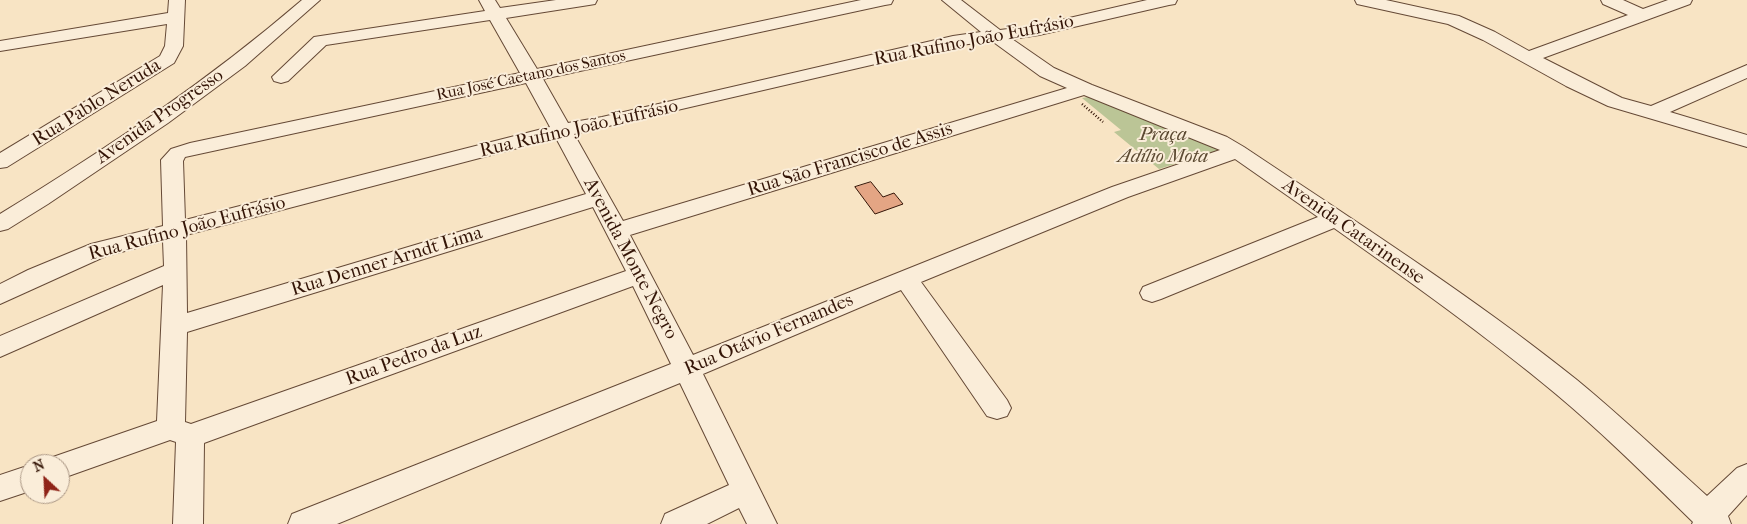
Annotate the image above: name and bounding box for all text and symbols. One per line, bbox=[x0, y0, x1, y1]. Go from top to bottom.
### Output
street label: Rua Rufino João Eufrásio bbox=[872, 10, 1076, 72]
street label: Rua José Caetano dos Santos bbox=[435, 47, 627, 105]
street label: Rua Pablo Neruda bbox=[29, 54, 165, 152]
street label: Avenida Progresso bbox=[92, 64, 228, 170]
street label: Rua Rufino João Eufrásio bbox=[478, 95, 680, 163]
street label: Rua São Francisco de Assis bbox=[745, 118, 955, 202]
park label: Praça Adílio Mota bbox=[1118, 124, 1208, 168]
street label: Avenida Monte Negro bbox=[578, 174, 682, 344]
street label: Avenida Catarinense bbox=[1277, 174, 1429, 290]
street label: Rua Rufino João Eufrásio bbox=[86, 192, 288, 266]
street label: Rua Denner Arndt Lima bbox=[289, 222, 485, 302]
street label: Rua Otávio Fernandes bbox=[681, 289, 857, 381]
street label: Rua Pedro da Luz bbox=[343, 321, 485, 391]
north arrow bbox=[20, 454, 70, 504]
text: N bbox=[30, 456, 47, 476]

